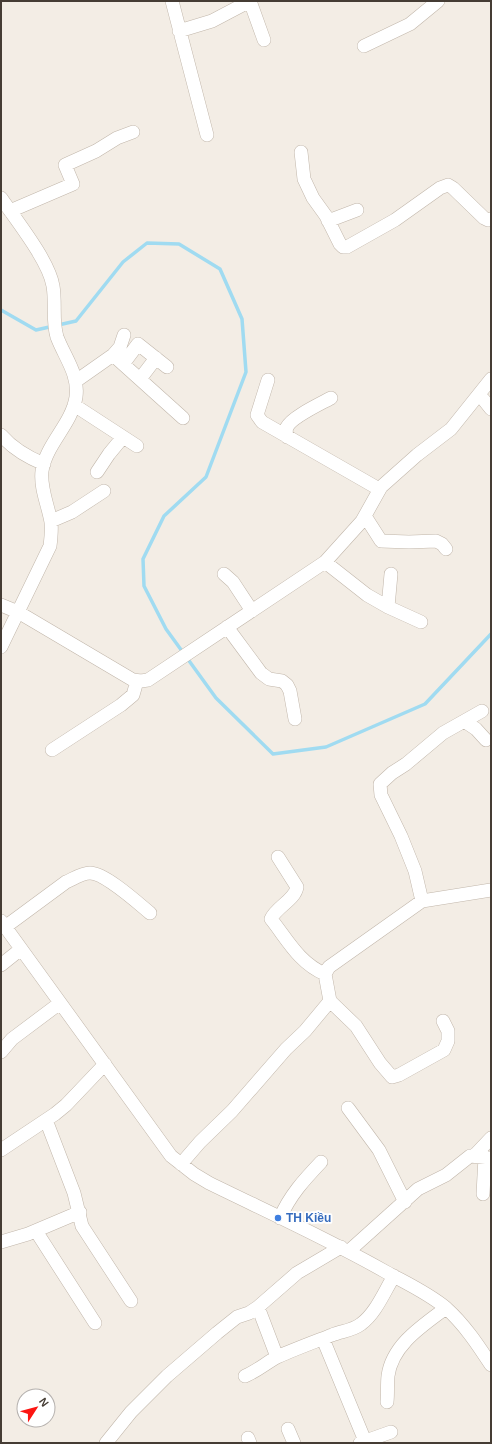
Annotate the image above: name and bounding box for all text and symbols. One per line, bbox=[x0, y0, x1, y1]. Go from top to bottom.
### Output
place label: TH Kiều bbox=[286, 1211, 331, 1225]
marker: TH Kiều bbox=[273, 1213, 283, 1223]
north arrow bbox=[16, 1388, 56, 1428]
text: N bbox=[37, 1395, 51, 1409]

